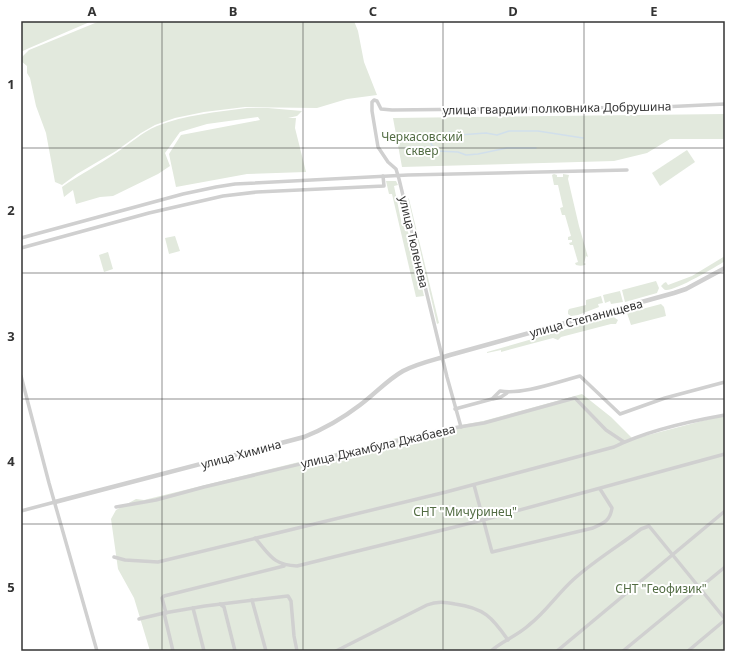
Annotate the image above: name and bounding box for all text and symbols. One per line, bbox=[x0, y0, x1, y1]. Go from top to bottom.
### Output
text: A bbox=[88, 2, 97, 20]
text: B bbox=[229, 2, 237, 20]
text: C bbox=[369, 2, 377, 20]
text: D bbox=[508, 2, 518, 20]
text: E bbox=[650, 2, 658, 20]
text: 1 bbox=[7, 75, 15, 93]
street label: улица гвардии полковника Добрушина bbox=[442, 98, 672, 118]
park label: Черкасовский сквер bbox=[381, 128, 463, 159]
street label: улица Тюленева bbox=[395, 194, 433, 290]
text: 2 bbox=[7, 201, 15, 219]
street label: улица Степанищева bbox=[528, 295, 644, 341]
text: 3 bbox=[7, 327, 15, 345]
street label: улица Джамбула Джабаева bbox=[299, 420, 457, 472]
street label: улица Химина bbox=[199, 435, 283, 473]
text: 4 bbox=[7, 452, 15, 470]
park label: СНТ "Мичуринец" bbox=[413, 503, 517, 520]
text: 5 bbox=[7, 578, 15, 596]
park label: СНТ "Геофизик" bbox=[615, 580, 707, 597]

